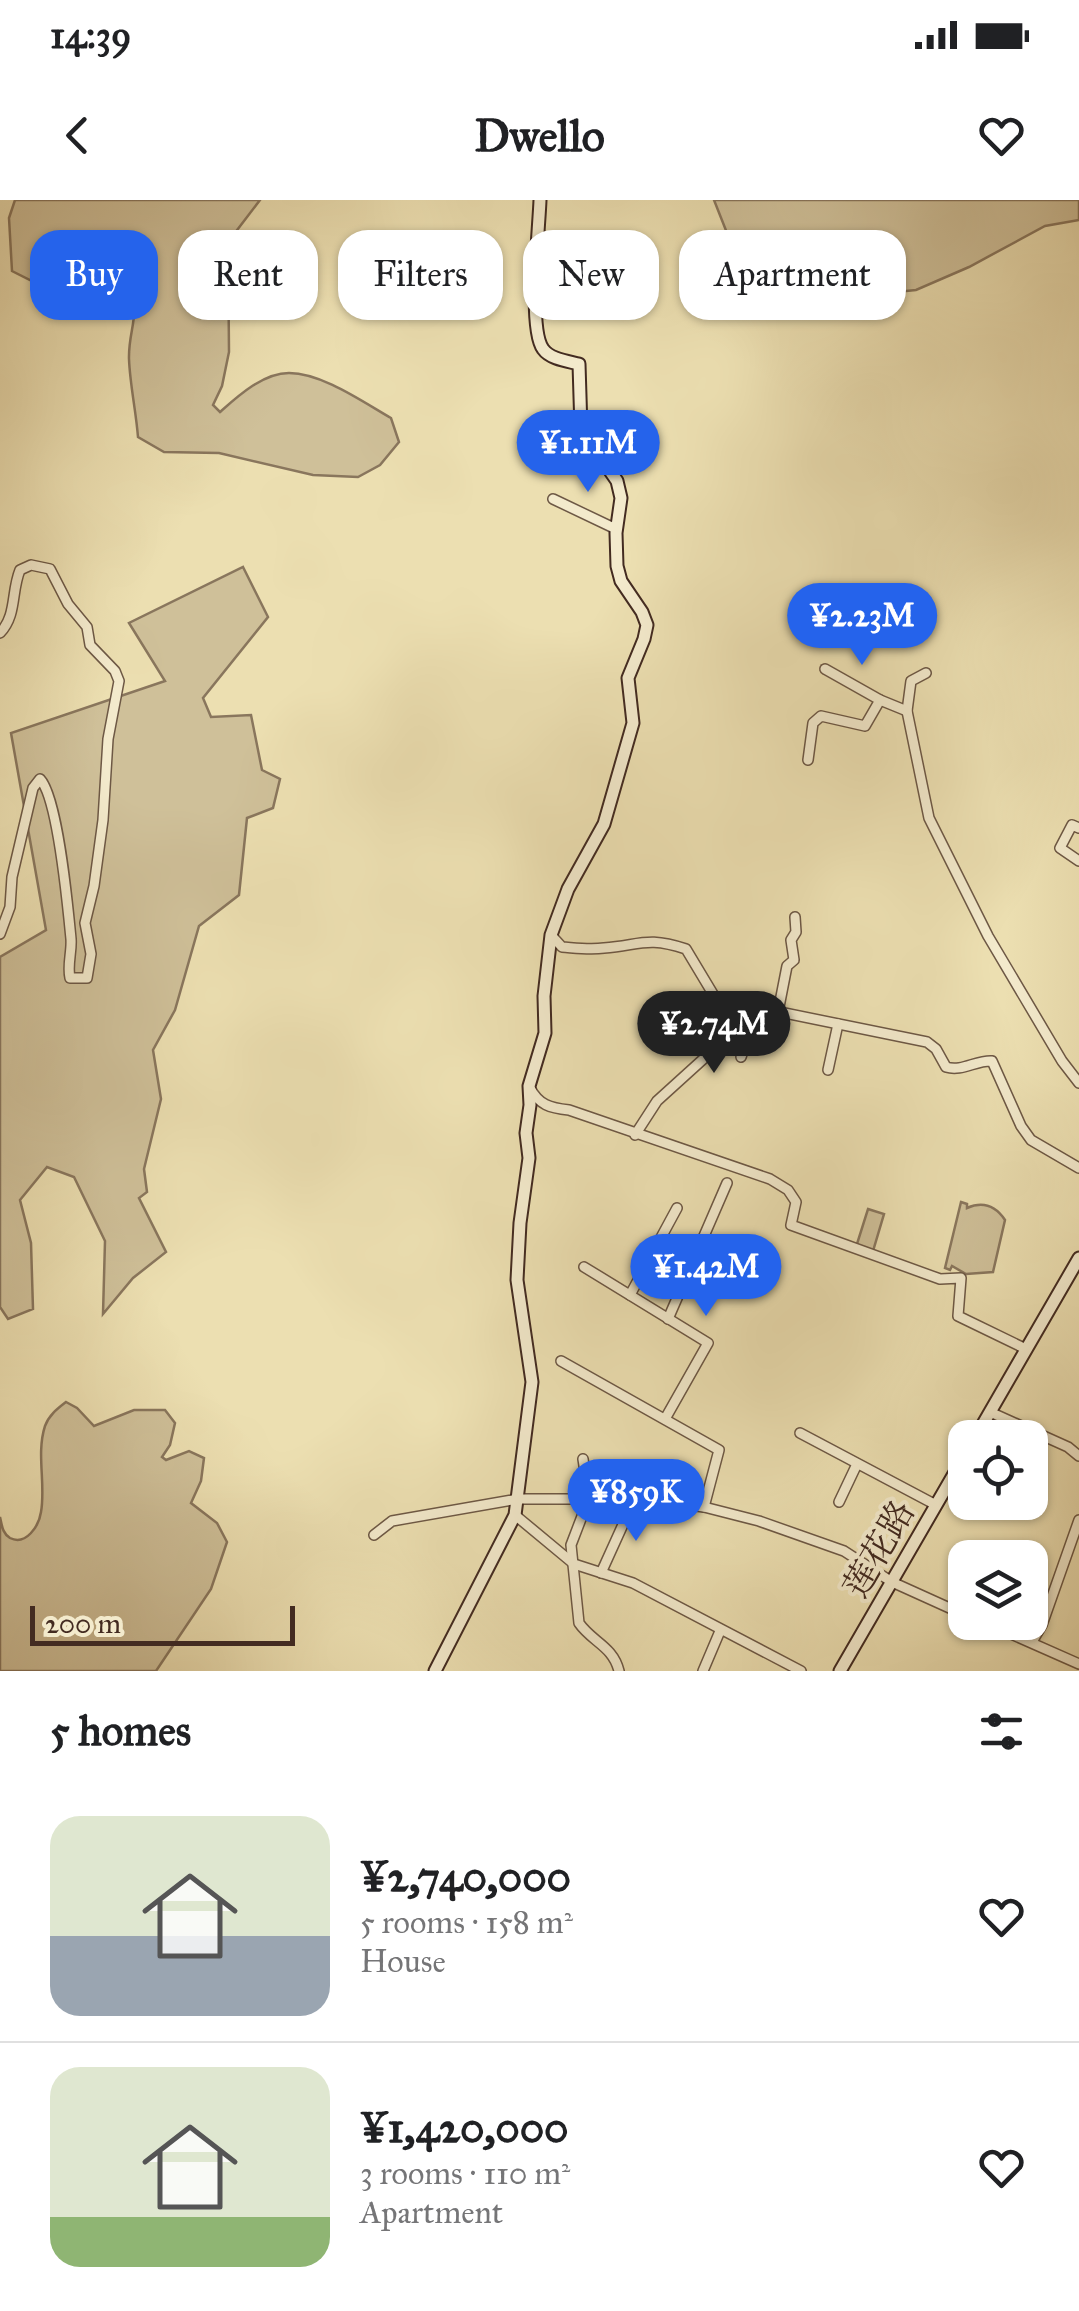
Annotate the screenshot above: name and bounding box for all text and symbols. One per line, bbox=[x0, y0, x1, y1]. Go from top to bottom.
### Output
text: 14:39 bbox=[50, 12, 131, 58]
icon: back bbox=[50, 108, 105, 163]
text: Dwello bbox=[474, 108, 605, 163]
icon: heart bbox=[974, 108, 1029, 163]
chip: Buy bbox=[30, 230, 158, 320]
chip: Rent bbox=[178, 230, 318, 320]
chip: Filters bbox=[338, 230, 503, 320]
chip: New bbox=[523, 230, 659, 320]
chip: Apartment bbox=[679, 230, 906, 320]
pin: ¥1.11M bbox=[507, 410, 669, 495]
text: ¥1.11M bbox=[539, 423, 637, 462]
pin: ¥2.23M bbox=[781, 583, 943, 668]
text: ¥2.23M bbox=[809, 596, 915, 635]
pin: ¥2.74M bbox=[633, 991, 795, 1076]
text: ¥2.74M bbox=[659, 1004, 769, 1043]
pin: ¥1.42M bbox=[625, 1234, 787, 1319]
text: ¥1.42M bbox=[652, 1247, 760, 1286]
map controls bbox=[948, 1420, 1048, 1640]
button: locate bbox=[948, 1420, 1048, 1520]
pin: ¥859K bbox=[566, 1459, 706, 1544]
text: ¥859K bbox=[590, 1472, 682, 1511]
street label: 莲花路 bbox=[834, 1493, 924, 1605]
button: layers bbox=[948, 1540, 1048, 1640]
scale bar bbox=[30, 1601, 295, 1646]
text: 200 m bbox=[45, 1606, 121, 1641]
icon: filters bbox=[974, 1704, 1029, 1759]
text: 5 homes bbox=[50, 1705, 191, 1757]
text: ¥2,740,000 bbox=[360, 1851, 571, 1903]
icon: home bbox=[130, 1856, 250, 1976]
icon: heart bbox=[974, 1889, 1029, 1944]
text: 5 rooms · 158 m² bbox=[360, 1903, 573, 1942]
text: House bbox=[360, 1942, 446, 1981]
text: ¥1,420,000 bbox=[360, 2102, 569, 2154]
icon: home bbox=[130, 2107, 250, 2227]
icon: heart bbox=[974, 2140, 1029, 2195]
text: 3 rooms · 110 m² bbox=[360, 2154, 570, 2193]
text: Apartment bbox=[360, 2193, 503, 2232]

